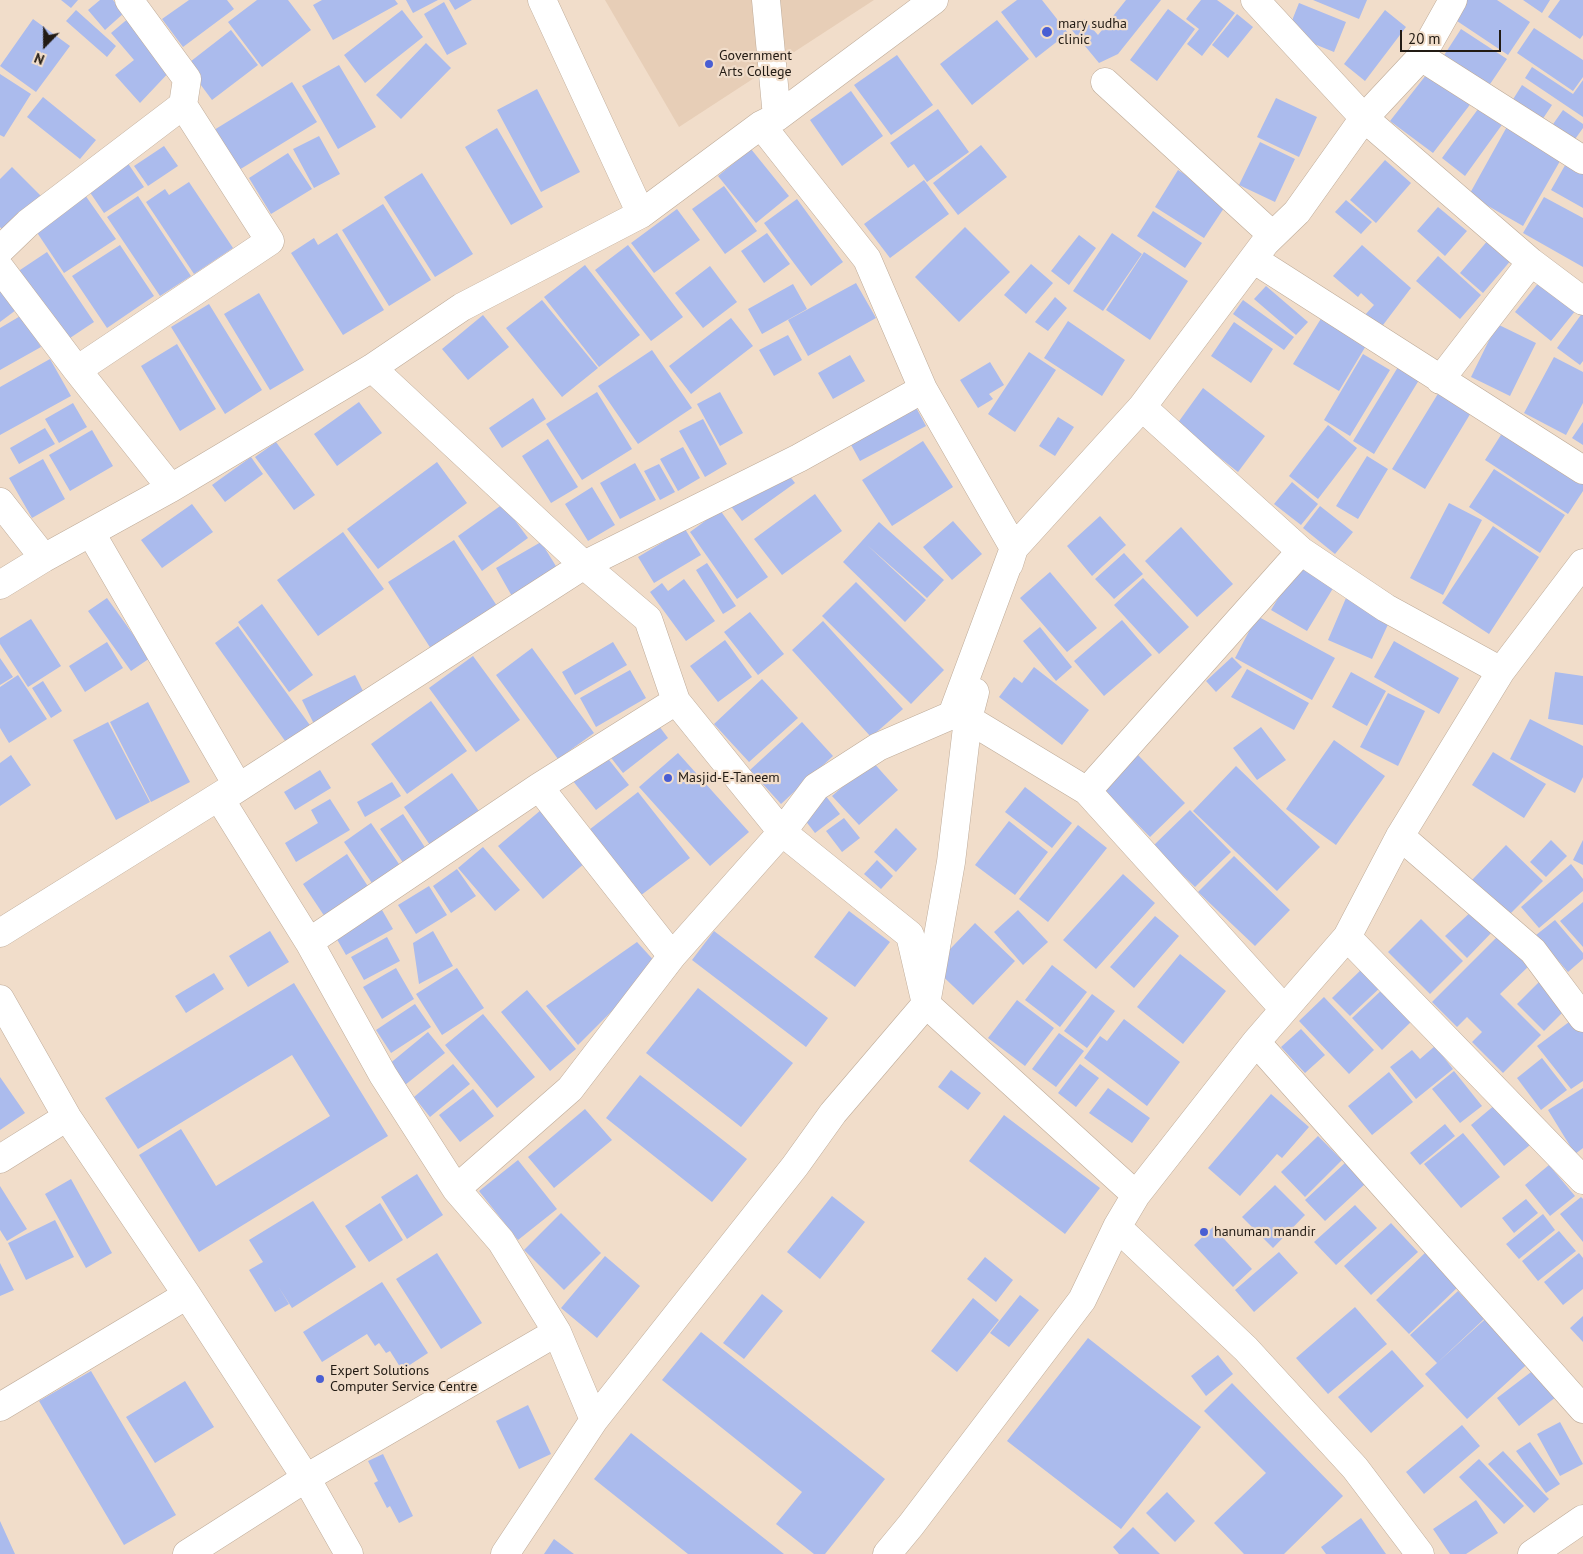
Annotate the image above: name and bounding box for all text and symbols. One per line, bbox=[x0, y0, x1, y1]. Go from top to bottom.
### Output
place label: mary sudha clinic bbox=[1058, 16, 1127, 48]
north arrow bbox=[20, 20, 70, 70]
scale bar bbox=[1403, 20, 1504, 52]
marker: mary sudha clinic bbox=[1040, 25, 1054, 39]
text: 20 m bbox=[1408, 29, 1441, 48]
place label: Government Arts College bbox=[719, 48, 792, 80]
text: N bbox=[32, 49, 47, 69]
marker: Government Arts College bbox=[703, 58, 715, 70]
place label: Masjid-E-Taneem bbox=[678, 770, 780, 786]
marker: Masjid-E-Taneem bbox=[662, 772, 674, 784]
place label: hanuman mandir bbox=[1214, 1224, 1316, 1240]
marker: hanuman mandir bbox=[1198, 1226, 1210, 1238]
place label: Expert Solutions Computer Service Centre bbox=[330, 1363, 477, 1395]
marker: Expert Solutions Computer Service Centre bbox=[314, 1373, 326, 1385]

